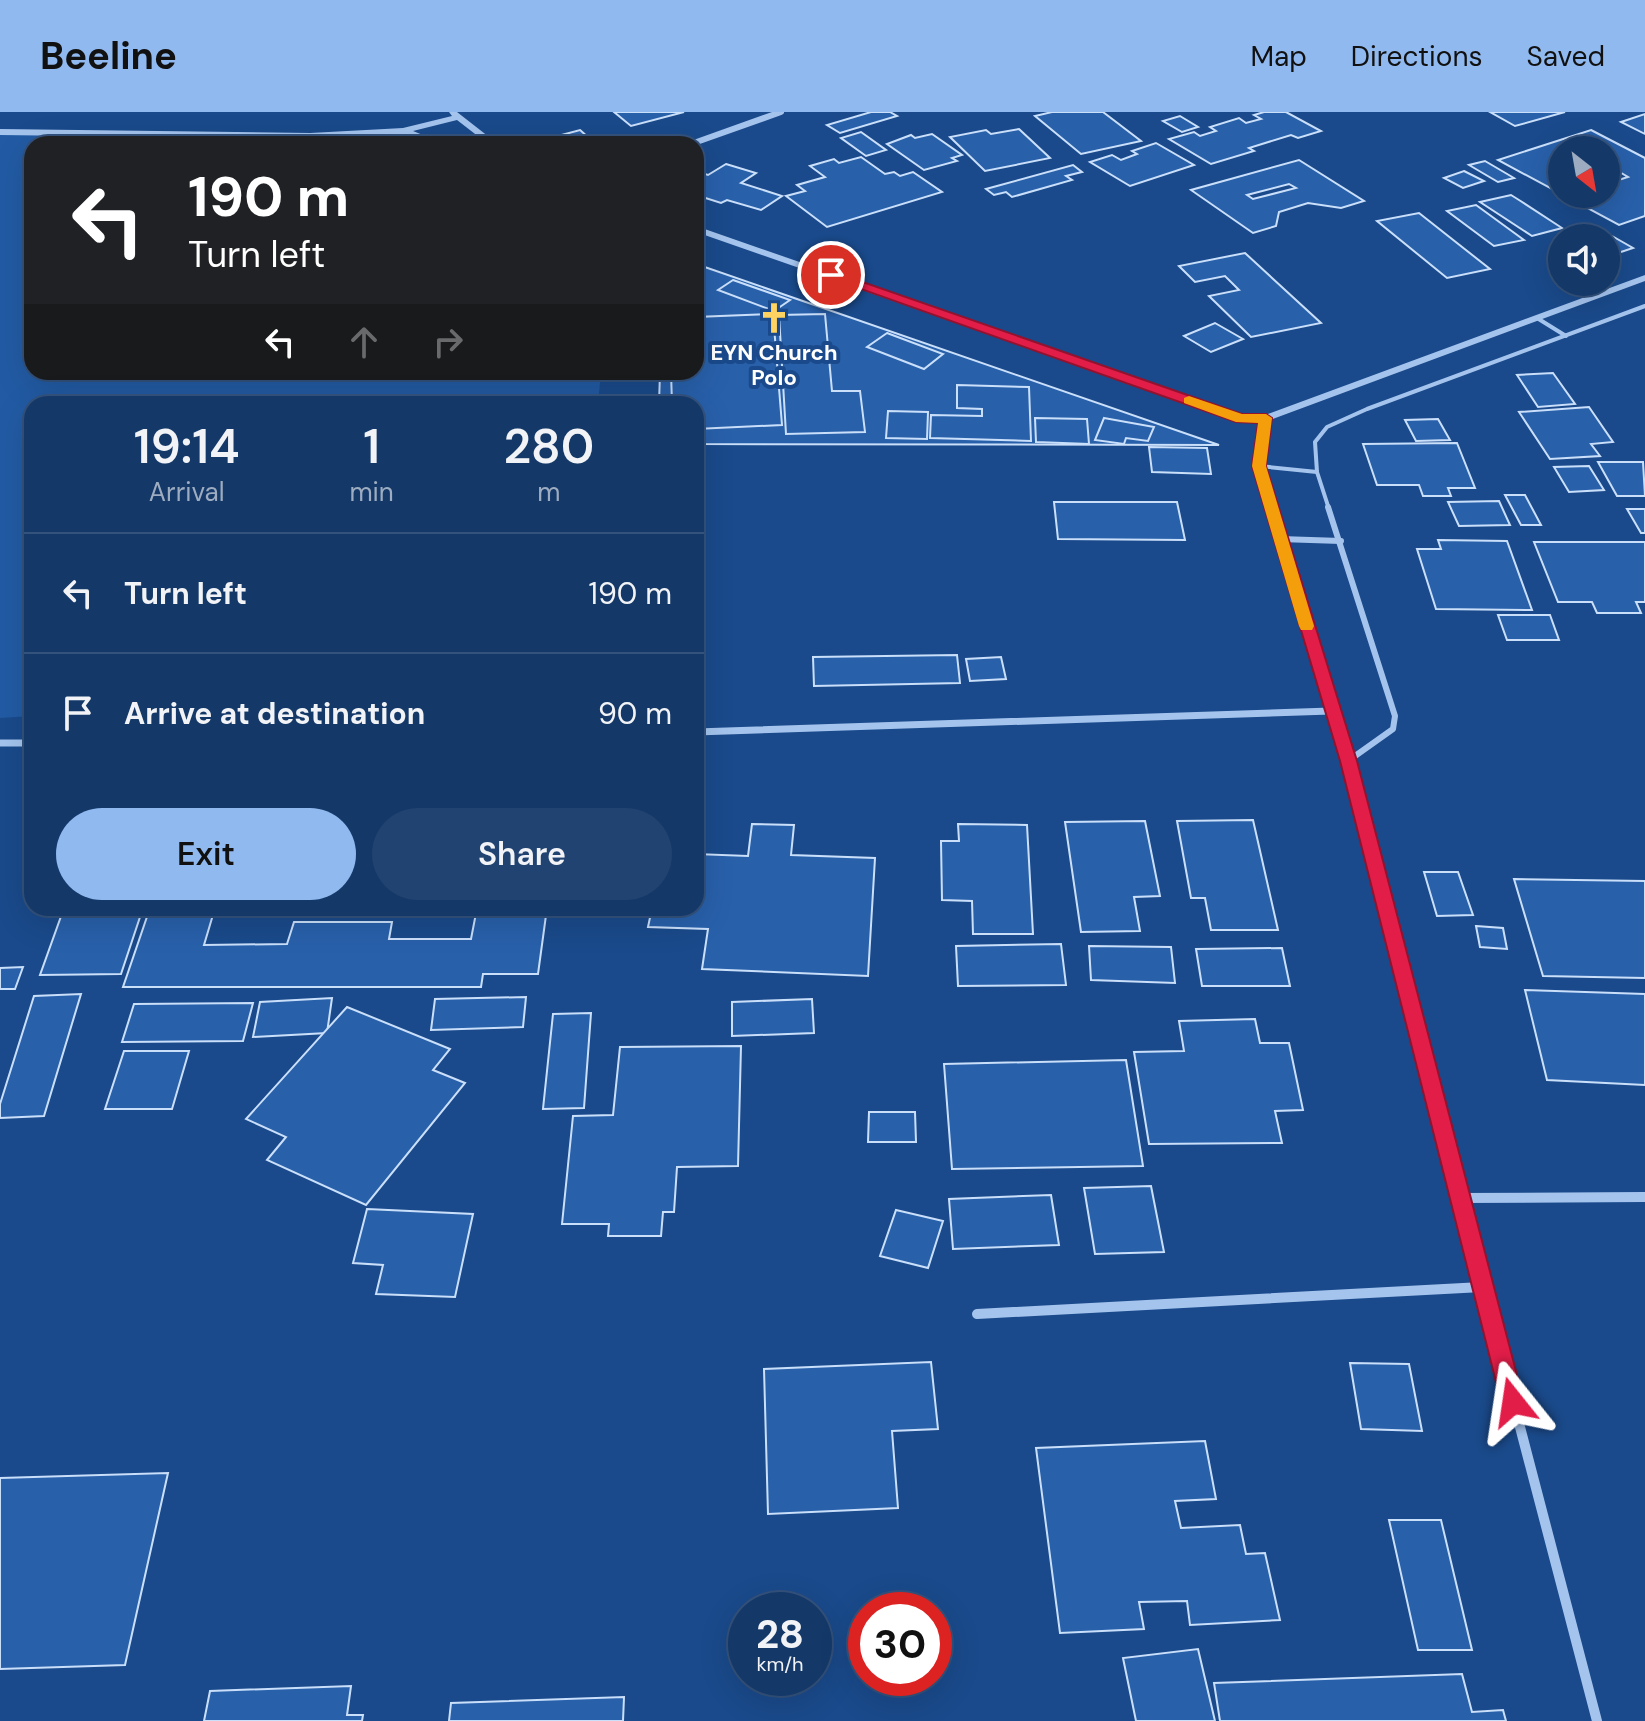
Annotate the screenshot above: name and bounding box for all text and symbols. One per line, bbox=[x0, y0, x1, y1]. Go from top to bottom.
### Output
text: Beeline bbox=[40, 31, 177, 81]
text: Map bbox=[1250, 38, 1307, 75]
text: Directions bbox=[1351, 38, 1483, 75]
text: Saved bbox=[1527, 38, 1605, 75]
north arrow bbox=[1548, 136, 1620, 208]
map controls bbox=[1548, 136, 1620, 296]
text: 190 m bbox=[188, 160, 349, 233]
icon: left bbox=[56, 168, 160, 272]
button: sound bbox=[1548, 224, 1620, 296]
text: Turn left bbox=[188, 231, 325, 278]
pin bbox=[797, 241, 865, 309]
icon: arrive bbox=[809, 253, 853, 297]
church icon: EYN Church Polo bbox=[757, 301, 791, 335]
icon: left bbox=[258, 320, 302, 364]
icon: ahead bbox=[342, 320, 386, 364]
icon: right bbox=[426, 320, 470, 364]
place label: EYN Church Polo bbox=[710, 338, 838, 392]
text: 19:14 bbox=[134, 415, 240, 478]
text: 1 bbox=[363, 415, 380, 478]
text: 280 bbox=[503, 415, 594, 478]
text: Arrival bbox=[149, 475, 225, 509]
text: min bbox=[349, 475, 394, 509]
text: m bbox=[537, 475, 560, 509]
icon: left bbox=[56, 571, 100, 615]
text: Turn left bbox=[124, 574, 247, 613]
text: 190 m bbox=[589, 574, 672, 613]
icon: arrive bbox=[56, 691, 100, 735]
text: Arrive at destination bbox=[124, 694, 425, 733]
text: 90 m bbox=[598, 694, 672, 733]
button: Exit bbox=[56, 808, 356, 900]
button: Share bbox=[372, 808, 672, 900]
position arrow bbox=[1471, 1360, 1555, 1444]
speed limit sign: 30 bbox=[848, 1592, 952, 1696]
text: 28 bbox=[756, 1608, 804, 1660]
text: km/h bbox=[756, 1651, 804, 1677]

